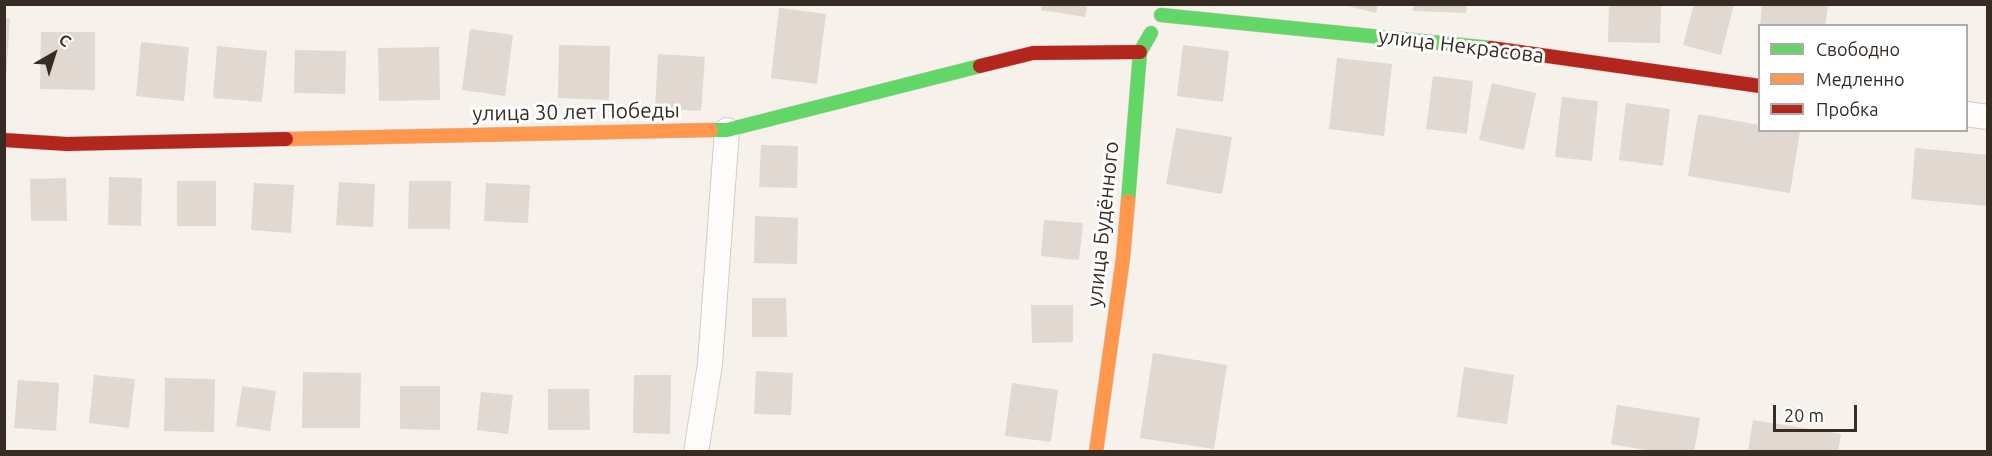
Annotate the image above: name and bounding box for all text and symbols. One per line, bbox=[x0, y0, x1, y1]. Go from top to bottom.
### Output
street label: улица Некрасова bbox=[1377, 23, 1545, 69]
north arrow bbox=[24, 24, 84, 84]
legend bbox=[1758, 24, 1968, 132]
text: С bbox=[56, 30, 75, 50]
text: Свободно bbox=[1816, 39, 1900, 59]
text: Медленно bbox=[1816, 69, 1905, 89]
street label: улица 30 лет Победы bbox=[472, 98, 680, 126]
text: Пробка bbox=[1816, 99, 1879, 119]
street label: улица Будённого bbox=[1082, 140, 1124, 308]
scale bar bbox=[1776, 393, 1860, 431]
text: 20 m bbox=[1784, 405, 1824, 425]

